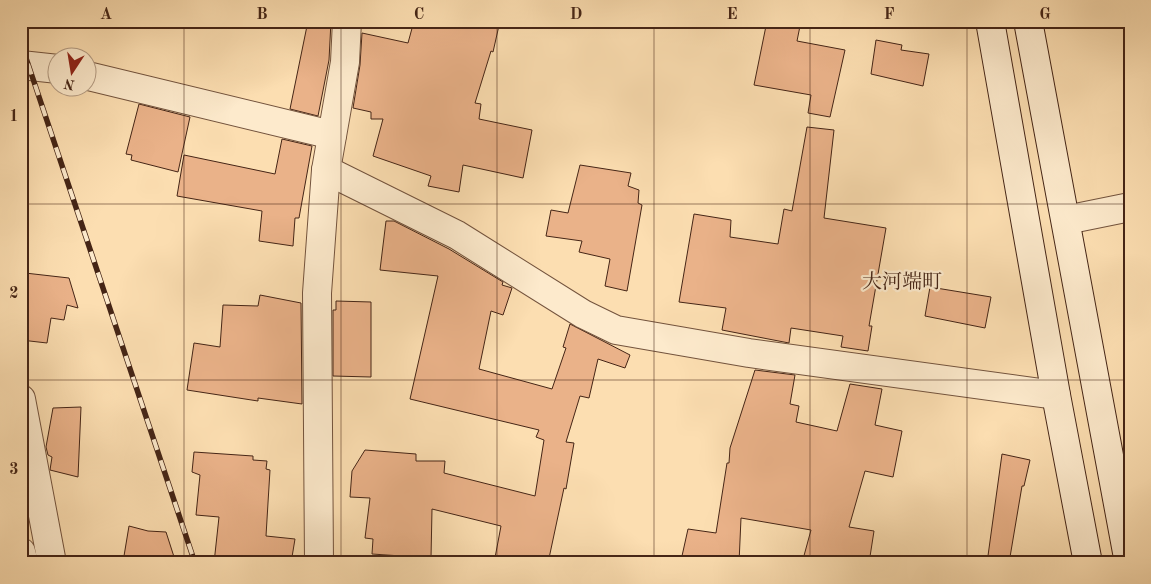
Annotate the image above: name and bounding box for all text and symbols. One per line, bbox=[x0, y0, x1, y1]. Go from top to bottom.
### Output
text: A bbox=[100, 7, 112, 23]
text: B bbox=[256, 7, 268, 23]
text: C bbox=[414, 7, 424, 23]
text: D bbox=[570, 7, 582, 23]
text: E bbox=[726, 7, 738, 23]
text: F bbox=[884, 7, 895, 23]
text: G bbox=[1039, 7, 1051, 23]
north arrow bbox=[48, 48, 98, 98]
text: N bbox=[63, 76, 76, 92]
text: 1 bbox=[9, 109, 19, 125]
district label: 大河端町 bbox=[862, 271, 942, 293]
text: 2 bbox=[9, 286, 19, 302]
text: 3 bbox=[9, 462, 19, 478]

